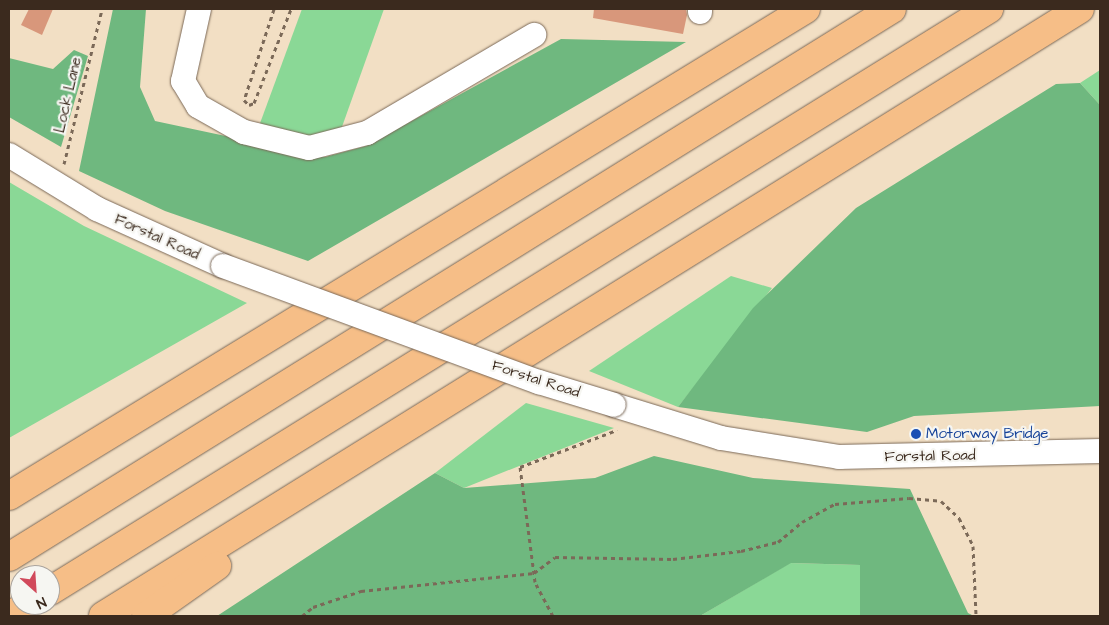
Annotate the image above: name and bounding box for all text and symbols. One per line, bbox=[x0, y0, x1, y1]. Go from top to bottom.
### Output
street label: Lock Lane bbox=[51, 55, 85, 135]
street label: Forstal Road bbox=[112, 210, 202, 264]
street label: Forstal Road bbox=[490, 356, 582, 402]
place label: Motorway Bridge bbox=[926, 425, 1048, 443]
marker: Motorway Bridge bbox=[910, 428, 922, 440]
street label: Forstal Road bbox=[884, 446, 976, 466]
north arrow bbox=[10, 565, 60, 615]
text: N bbox=[33, 592, 49, 613]

